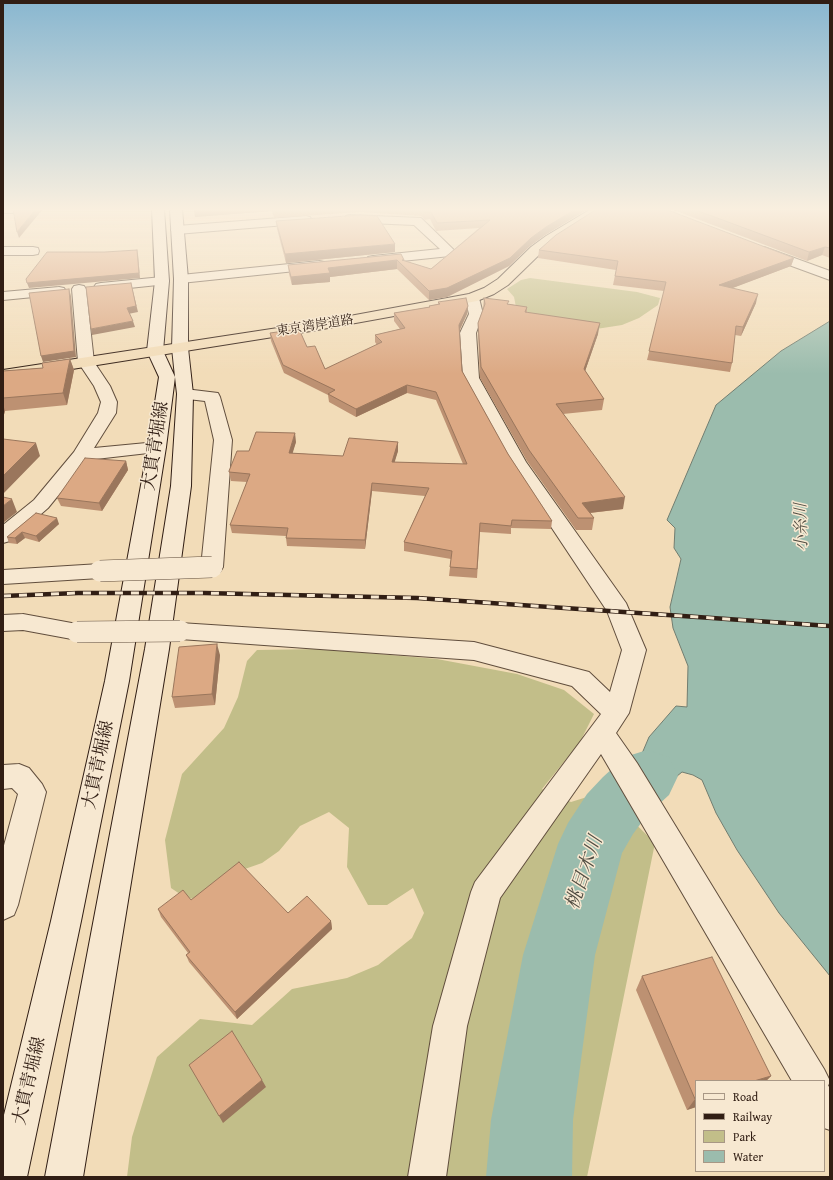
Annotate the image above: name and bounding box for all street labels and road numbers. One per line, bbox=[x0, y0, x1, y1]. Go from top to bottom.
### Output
street label: 東京湾岸道路 bbox=[275, 312, 355, 340]
street label: 大貫青堀線 bbox=[138, 400, 174, 492]
street label: 大貫青堀線 bbox=[79, 719, 119, 811]
street label: 大貫青堀線 bbox=[9, 1035, 51, 1127]

